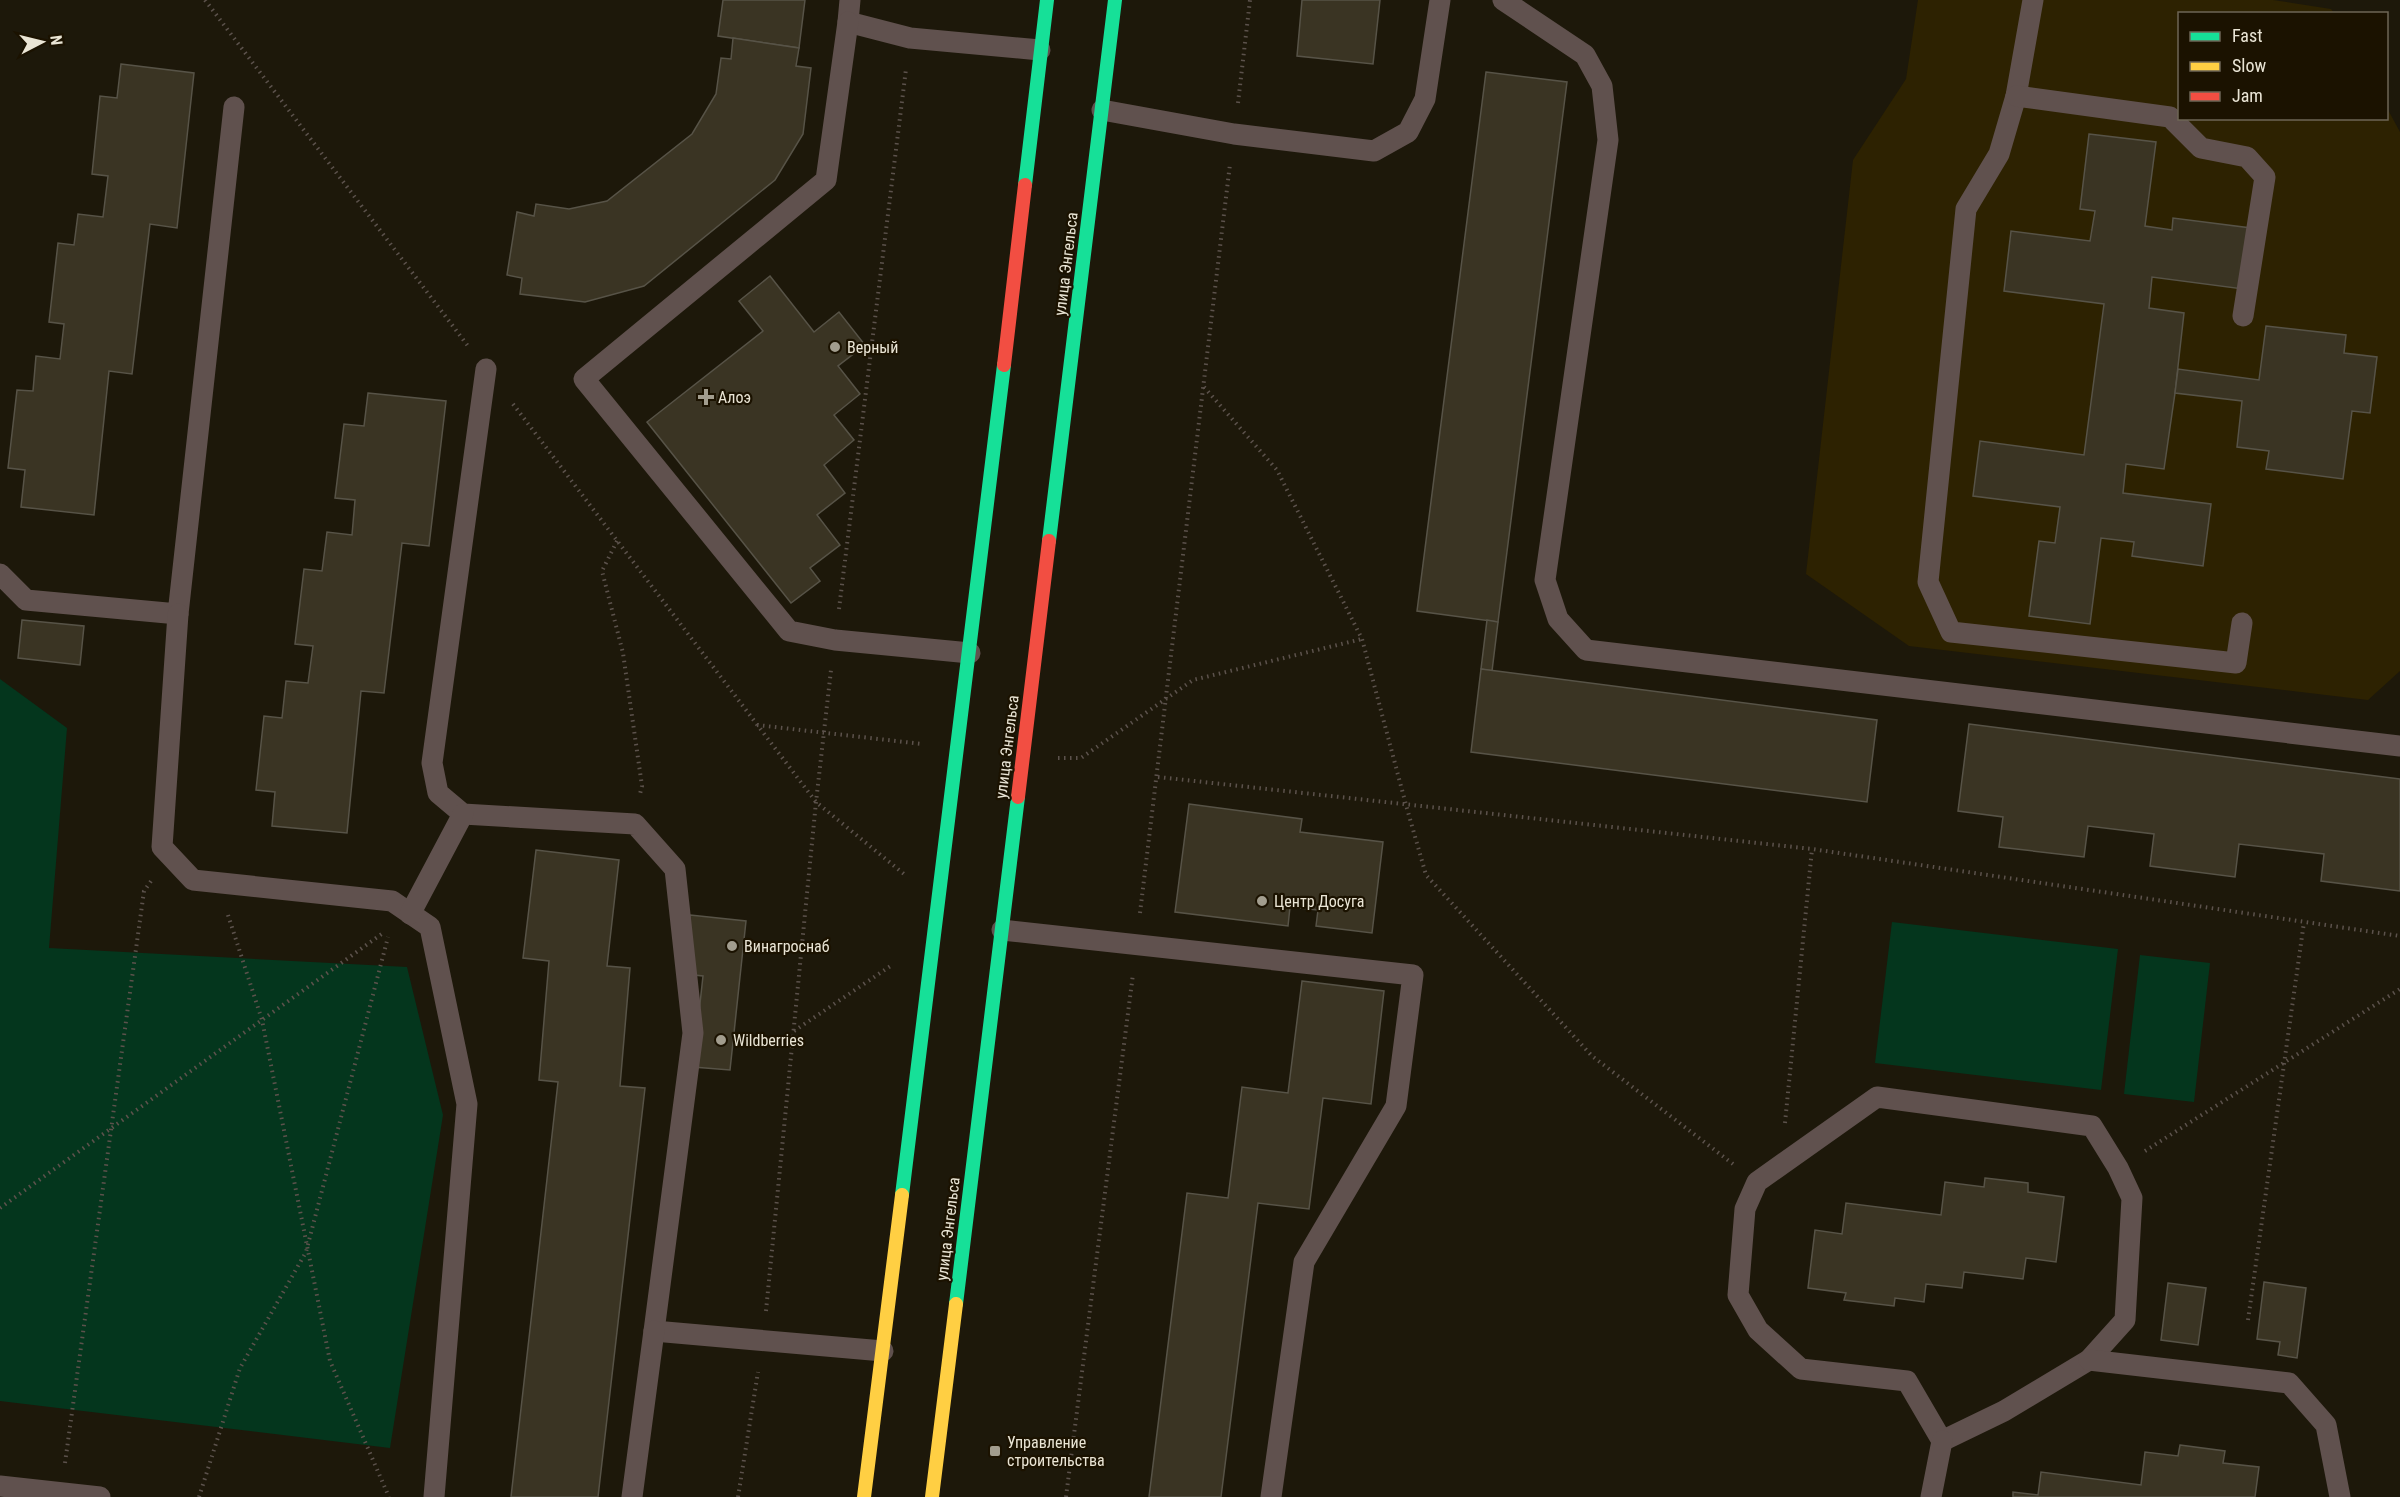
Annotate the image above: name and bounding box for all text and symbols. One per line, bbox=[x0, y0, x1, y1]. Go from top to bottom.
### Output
north arrow bbox=[12, 12, 72, 72]
legend bbox=[2178, 12, 2388, 120]
text: Fast bbox=[2232, 25, 2263, 46]
text: N bbox=[46, 34, 66, 46]
text: Slow bbox=[2232, 55, 2267, 76]
text: Jam bbox=[2232, 85, 2263, 106]
street label: улица Энгельса bbox=[1050, 211, 1082, 317]
place label: Верный bbox=[847, 338, 898, 357]
marker: Верный bbox=[828, 340, 842, 354]
place label: Алоэ bbox=[718, 388, 751, 407]
marker: Алоэ bbox=[699, 390, 713, 404]
street label: улица Энгельса bbox=[991, 694, 1023, 800]
place label: Центр Досуга bbox=[1274, 892, 1365, 911]
marker: Центр Досуга bbox=[1255, 894, 1269, 908]
place label: Винагроснаб bbox=[744, 937, 830, 956]
marker: Винагроснаб bbox=[725, 939, 739, 953]
place label: Wildberries bbox=[733, 1031, 804, 1050]
marker: Wildberries bbox=[714, 1033, 728, 1047]
street label: улица Энгельса bbox=[932, 1176, 964, 1282]
place label: Управление строительства bbox=[1007, 1433, 1105, 1470]
marker: Управление строительства bbox=[988, 1444, 1002, 1458]

